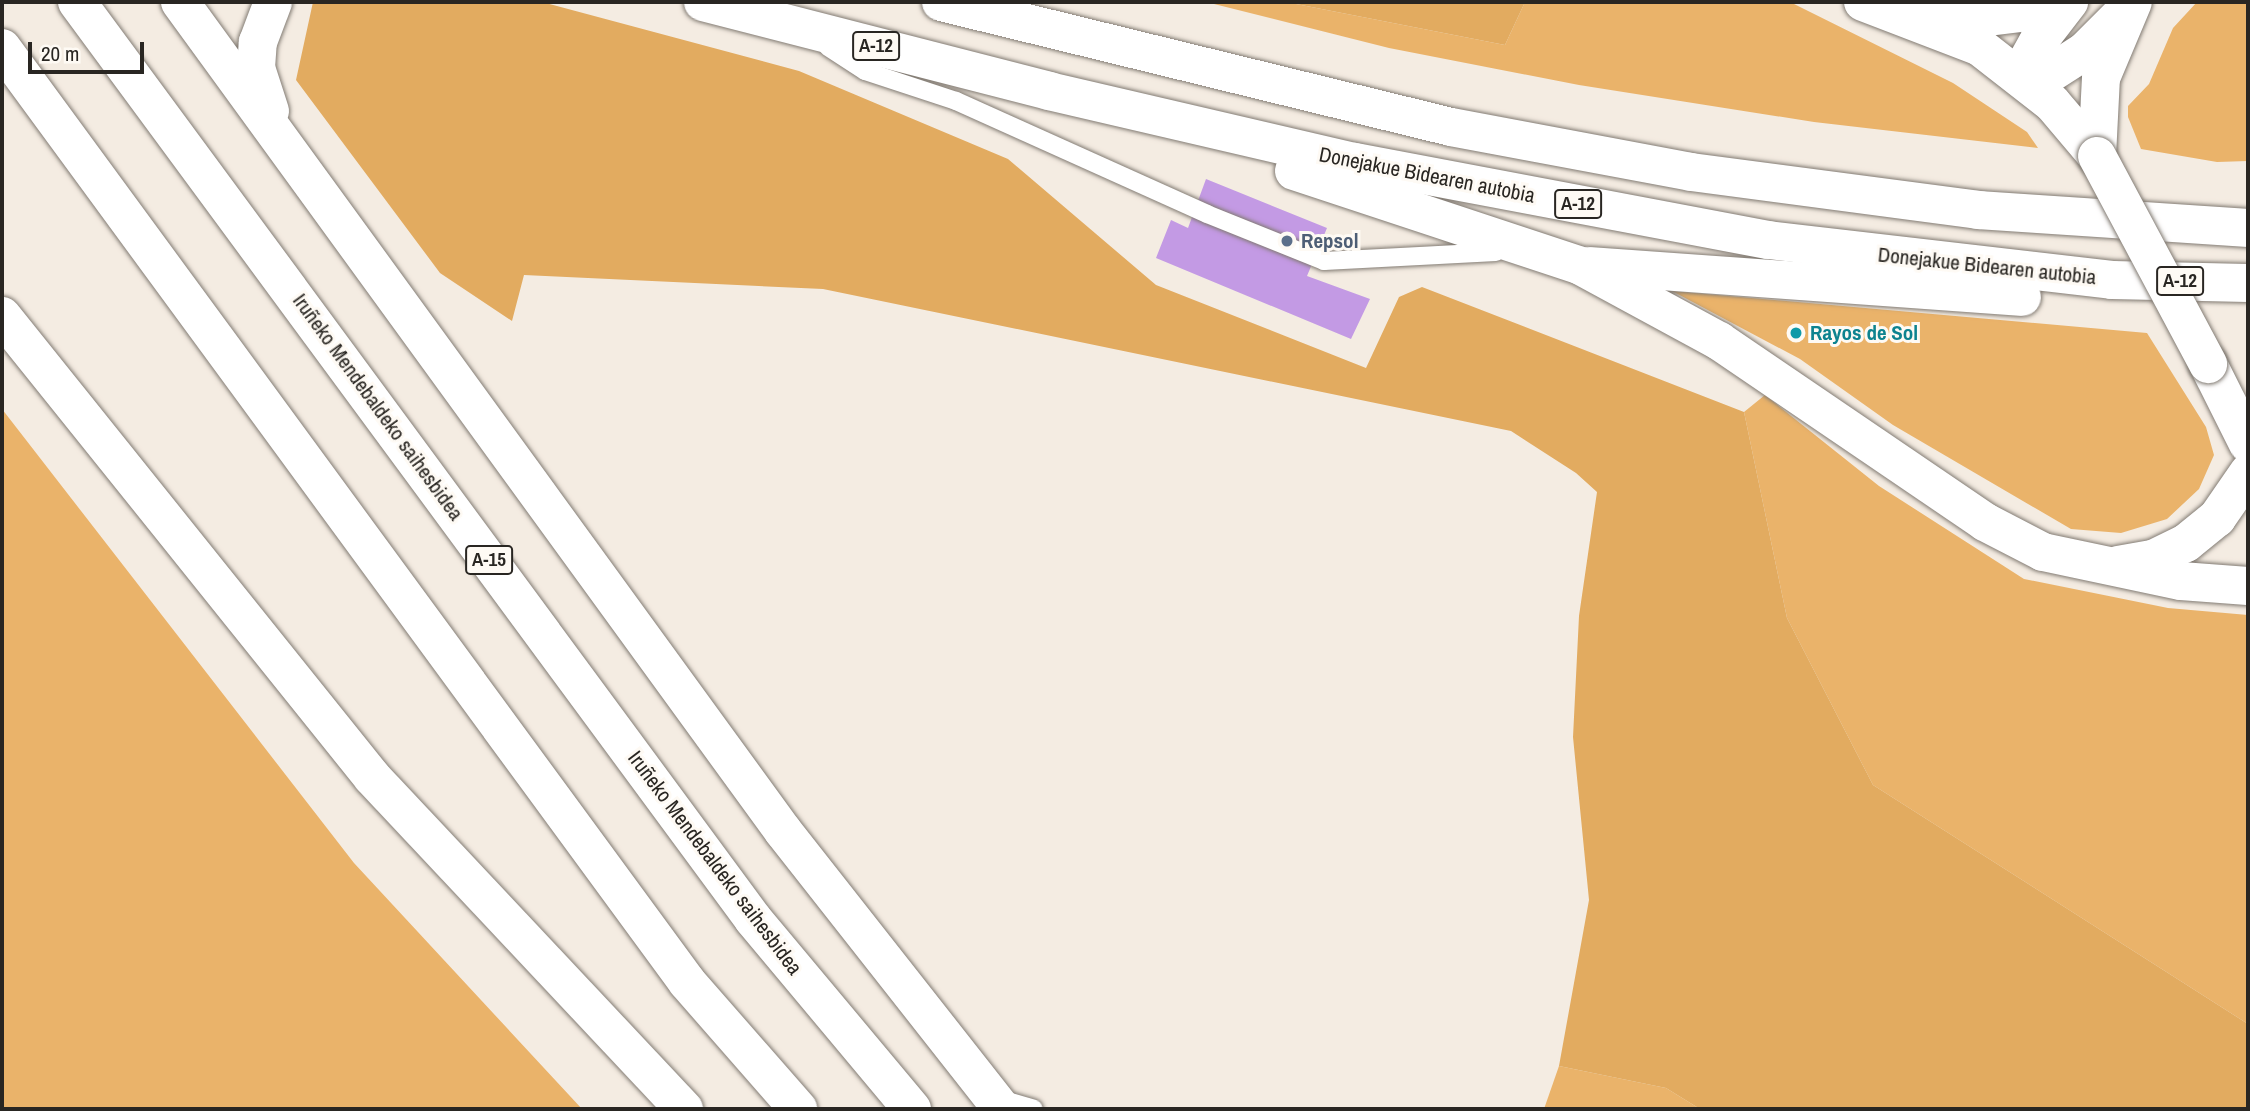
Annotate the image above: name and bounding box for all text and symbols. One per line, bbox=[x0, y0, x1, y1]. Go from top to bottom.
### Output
scale bar bbox=[32, 28, 147, 72]
road number: A-12 bbox=[852, 30, 900, 61]
text: 20 m bbox=[41, 39, 79, 68]
street label: Donejakue Bidearen autobia bbox=[1317, 142, 1537, 208]
road number: A-12 bbox=[1554, 188, 1602, 220]
place label: Repsol bbox=[1301, 228, 1358, 254]
marker: Repsol bbox=[1279, 233, 1295, 249]
street label: Donejakue Bidearen autobia bbox=[1877, 242, 2097, 290]
road number: A-12 bbox=[2156, 266, 2204, 296]
street label: Iruñeko Mendebaldeko saihesbidea bbox=[287, 289, 469, 525]
place label: Rayos de Sol bbox=[1810, 320, 1918, 346]
marker: Rayos de Sol bbox=[1788, 325, 1804, 341]
road number: A-15 bbox=[464, 544, 514, 576]
street label: Iruñeko Mendebaldeko saihesbidea bbox=[623, 746, 807, 980]

